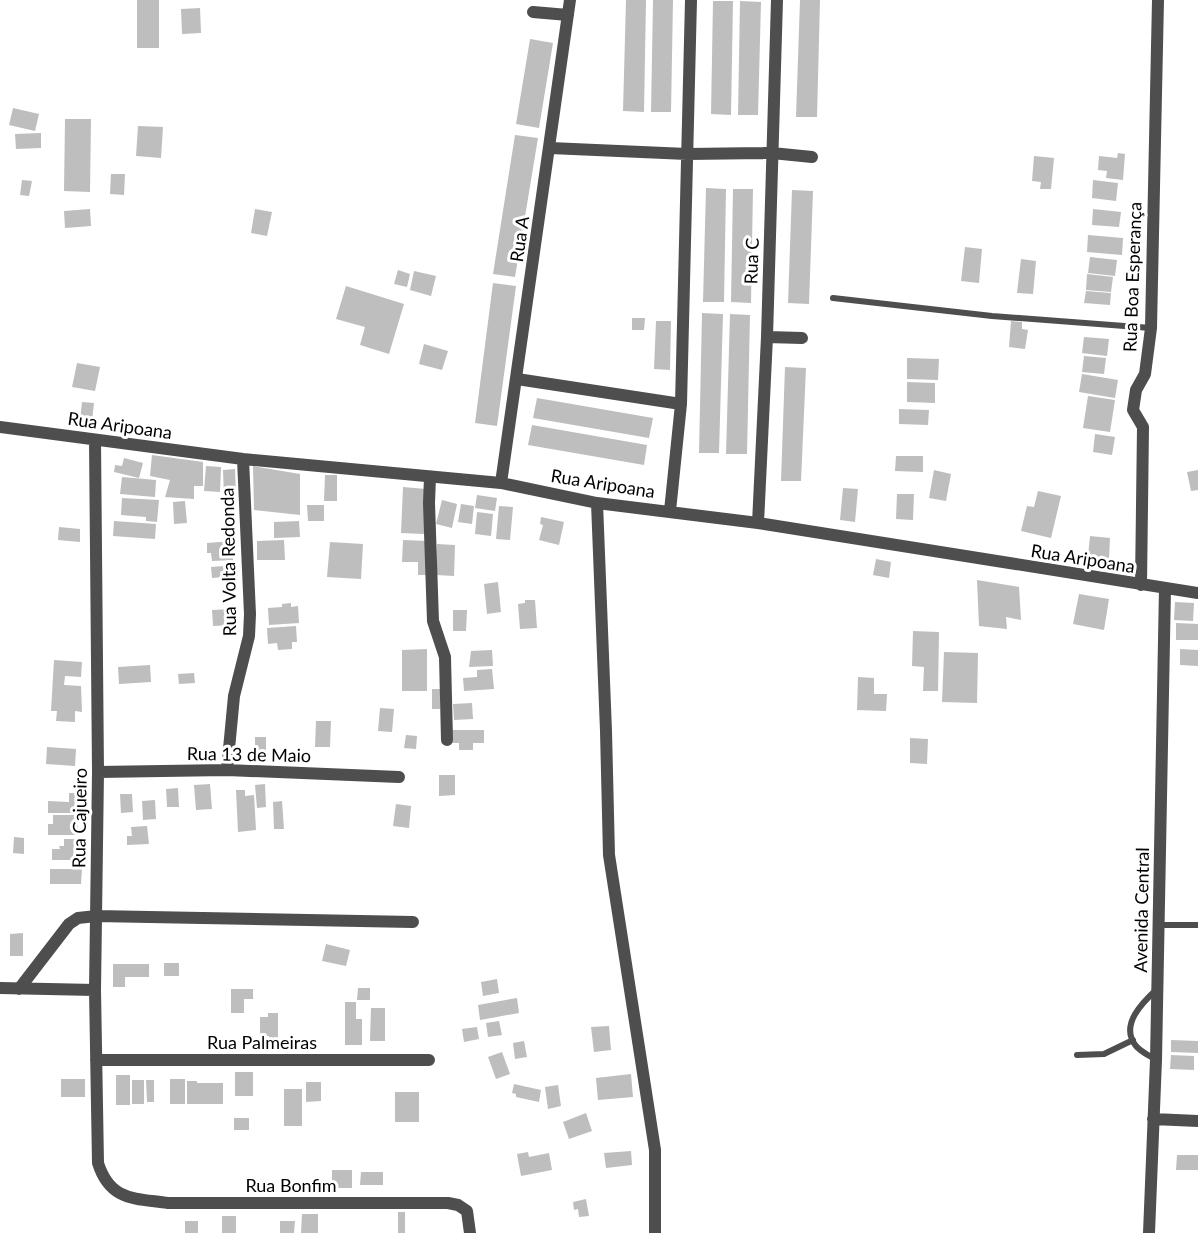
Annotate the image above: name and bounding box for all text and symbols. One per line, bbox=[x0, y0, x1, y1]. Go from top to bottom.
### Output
street label: Rua Boa Esperança bbox=[1118, 201, 1146, 353]
street label: Rua A bbox=[505, 214, 533, 263]
street label: Rua C bbox=[739, 237, 763, 285]
street label: Rua Aripoana bbox=[66, 407, 174, 443]
street label: Rua Aripoana bbox=[549, 464, 657, 502]
street label: Rua Volta Redonda bbox=[216, 487, 240, 637]
street label: Rua Aripoana bbox=[1029, 539, 1137, 577]
street label: Rua 13 de Maio bbox=[187, 742, 311, 766]
street label: Rua Cajueiro bbox=[67, 768, 91, 868]
street label: Avenida Central bbox=[1129, 847, 1153, 973]
street label: Rua Palmeiras bbox=[207, 1031, 317, 1053]
street label: Rua Bonfim bbox=[245, 1174, 337, 1196]

